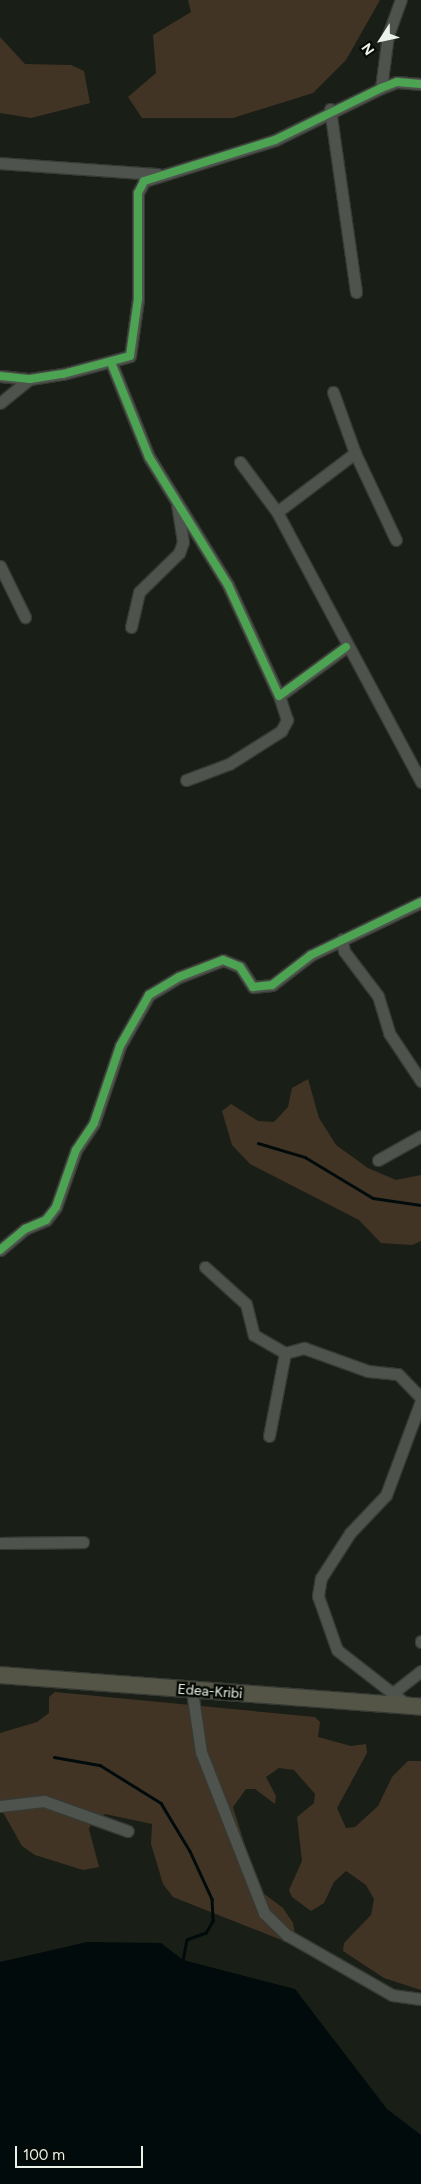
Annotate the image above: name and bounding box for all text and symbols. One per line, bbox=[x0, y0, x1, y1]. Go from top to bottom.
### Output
north arrow bbox=[356, 15, 406, 65]
text: N bbox=[358, 40, 378, 58]
street label: Edea-Kribi bbox=[177, 1681, 243, 1703]
scale bar bbox=[18, 2136, 145, 2168]
text: 100 m bbox=[23, 2146, 65, 2164]

